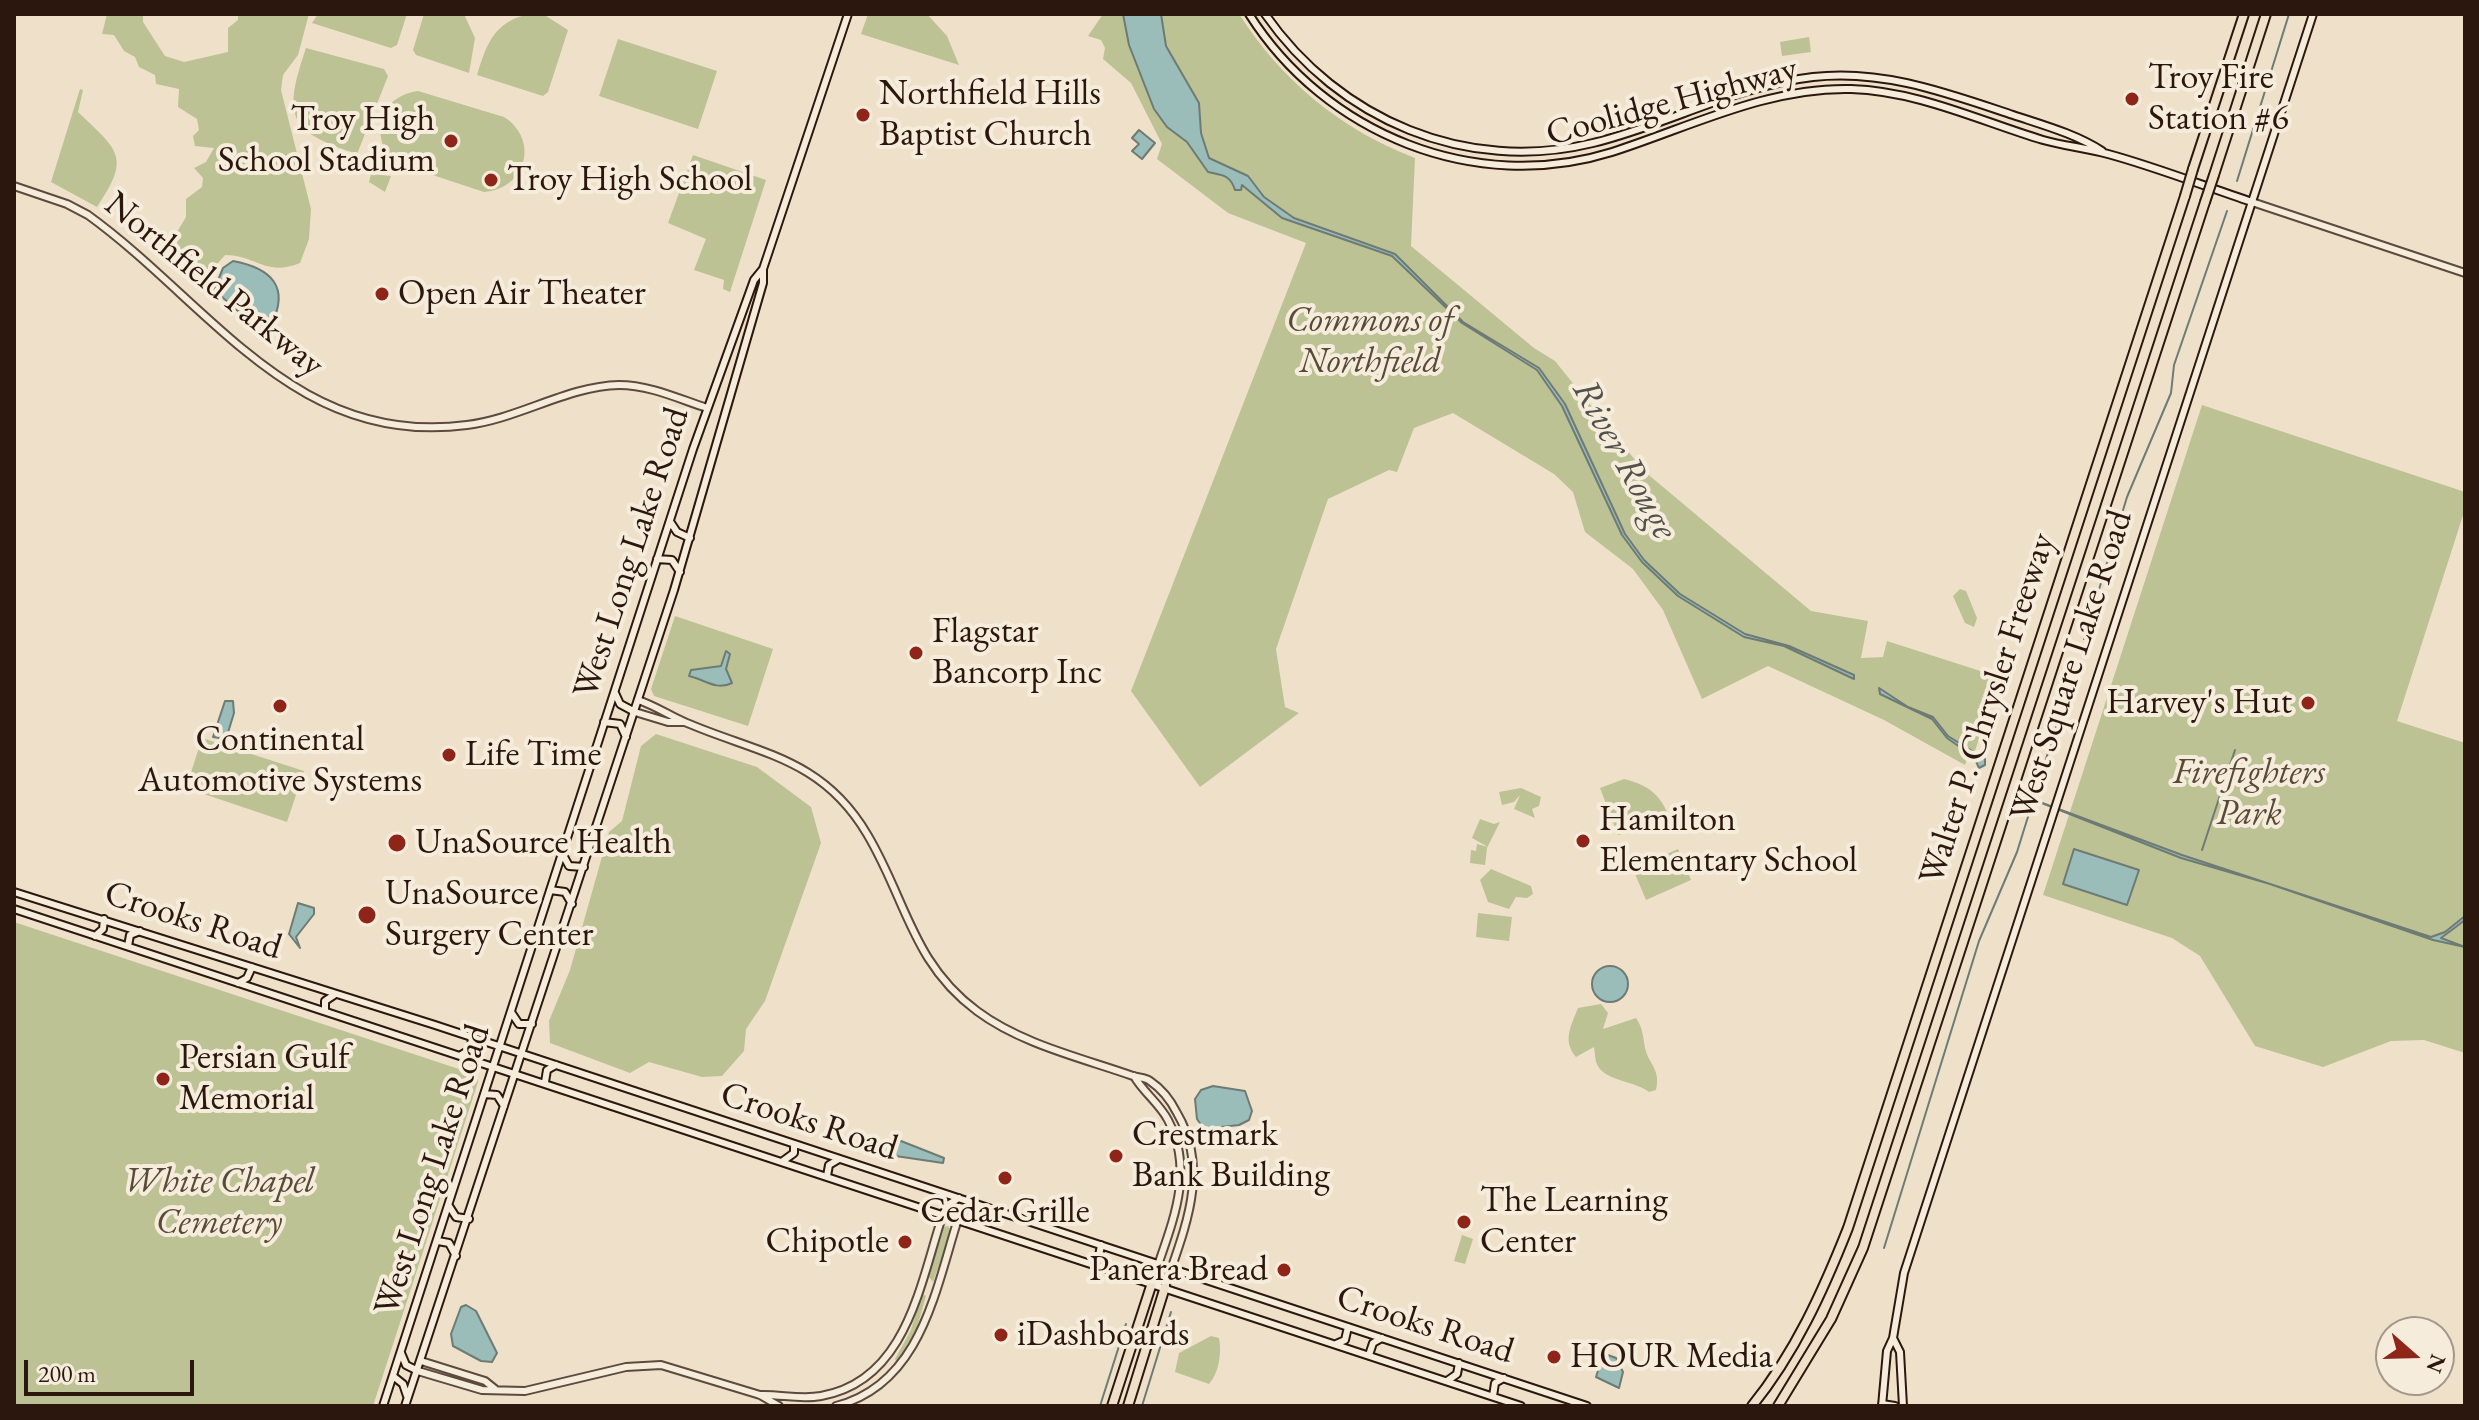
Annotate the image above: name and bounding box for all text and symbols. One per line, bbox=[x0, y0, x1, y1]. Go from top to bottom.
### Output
street label: Coolidge Highway bbox=[1542, 48, 1802, 156]
place label: Troy Fire Station #6 bbox=[2148, 56, 2289, 141]
place label: Northfield Hills Baptist Church bbox=[879, 72, 1101, 157]
marker: Troy Fire Station #6 bbox=[2123, 90, 2141, 108]
place label: Troy High School Stadium bbox=[218, 98, 435, 183]
marker: Northfield Hills Baptist Church bbox=[854, 106, 872, 124]
marker: Troy High School Stadium bbox=[442, 132, 460, 150]
place label: Troy High School bbox=[507, 158, 752, 202]
marker: Troy High School bbox=[482, 171, 500, 189]
street label: Northfield Parkway bbox=[95, 183, 333, 387]
place label: Open Air Theater bbox=[398, 272, 646, 316]
marker: Open Air Theater bbox=[373, 285, 391, 303]
park label: Commons of Northfield bbox=[1286, 299, 1454, 384]
water label: River Rouge bbox=[1561, 372, 1687, 548]
street label: West Long Lake Road bbox=[565, 402, 699, 704]
street label: West Square Lake Road bbox=[2001, 505, 2143, 827]
street label: Walter P. Chrysler Freeway bbox=[1911, 528, 2065, 890]
place label: Flagstar Bancorp Inc bbox=[932, 610, 1102, 695]
marker: Flagstar Bancorp Inc bbox=[907, 644, 925, 662]
place label: Harvey's Hut bbox=[2106, 681, 2292, 725]
marker: Harvey's Hut bbox=[2299, 694, 2317, 712]
marker: Continental Automotive Systems bbox=[271, 697, 289, 715]
place label: Continental Automotive Systems bbox=[138, 718, 422, 803]
place label: Life Time bbox=[465, 733, 602, 777]
marker: Life Time bbox=[440, 746, 458, 764]
park label: Firefighters Park bbox=[2173, 751, 2325, 836]
place label: Hamilton Elementary School bbox=[1599, 798, 1857, 883]
place label: UnaSource Health bbox=[415, 821, 672, 865]
marker: UnaSource Health bbox=[386, 832, 408, 854]
marker: Hamilton Elementary School bbox=[1574, 832, 1592, 850]
street label: Crooks Road bbox=[99, 872, 287, 970]
place label: UnaSource Surgery Center bbox=[385, 872, 593, 957]
marker: UnaSource Surgery Center bbox=[356, 904, 378, 926]
street label: West Long Lake Road bbox=[366, 1019, 500, 1321]
place label: Persian Gulf Memorial bbox=[179, 1036, 349, 1121]
marker: Persian Gulf Memorial bbox=[154, 1070, 172, 1088]
street label: Crooks Road bbox=[715, 1073, 903, 1171]
place label: Crestmark Bank Building bbox=[1132, 1113, 1330, 1198]
marker: Crestmark Bank Building bbox=[1107, 1147, 1125, 1165]
park label: White Chapel Cemetery bbox=[123, 1160, 315, 1245]
marker: Cedar Grille bbox=[996, 1169, 1014, 1187]
place label: The Learning Center bbox=[1480, 1179, 1668, 1264]
place label: Cedar Grille bbox=[920, 1190, 1090, 1234]
marker: The Learning Center bbox=[1455, 1213, 1473, 1231]
place label: Chipotle bbox=[766, 1220, 889, 1264]
marker: Chipotle bbox=[896, 1233, 914, 1251]
place label: Panera Bread bbox=[1089, 1248, 1268, 1292]
marker: Panera Bread bbox=[1275, 1261, 1293, 1279]
street label: Crooks Road bbox=[1331, 1276, 1519, 1374]
place label: iDashboards bbox=[1017, 1313, 1189, 1357]
north arrow bbox=[2375, 1316, 2455, 1396]
marker: iDashboards bbox=[992, 1326, 1010, 1344]
place label: HOUR Media bbox=[1570, 1335, 1773, 1379]
scale bar bbox=[28, 1344, 198, 1394]
marker: HOUR Media bbox=[1545, 1348, 1563, 1366]
text: N bbox=[2419, 1350, 2453, 1377]
text: 200 m bbox=[38, 1358, 96, 1389]

